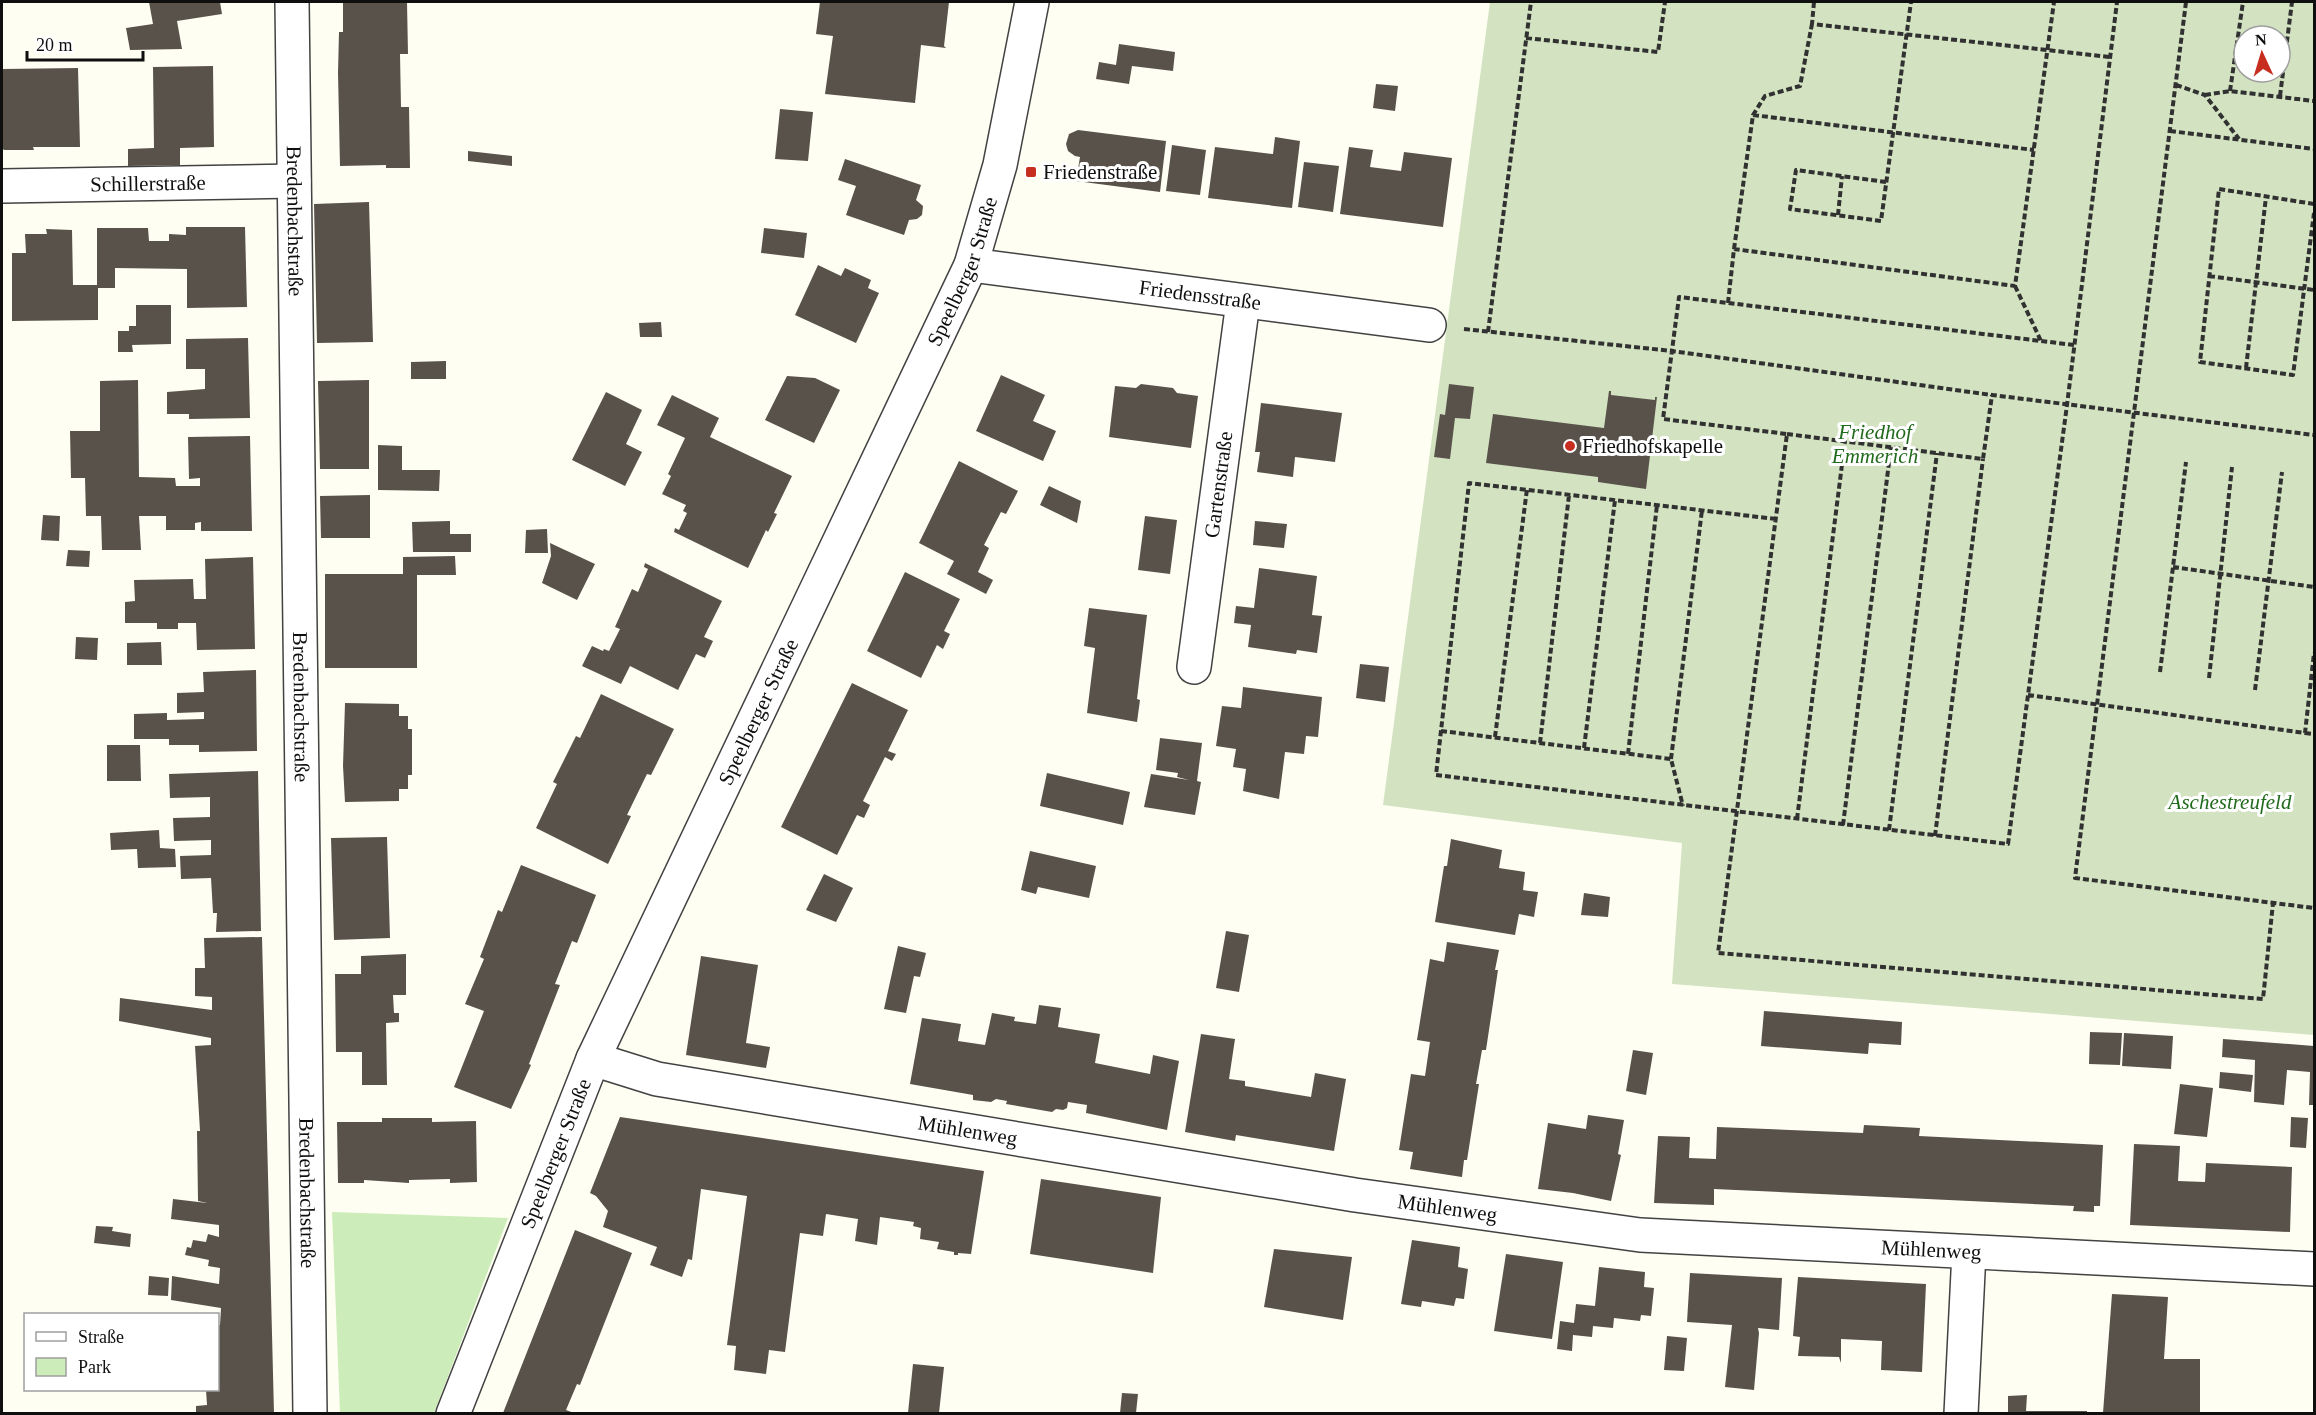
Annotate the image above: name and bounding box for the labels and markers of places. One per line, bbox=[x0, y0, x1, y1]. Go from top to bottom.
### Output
place label: Friedenstraße bbox=[1043, 160, 1157, 184]
marker: Friedenstraße bbox=[1024, 165, 1038, 179]
place label: Friedhofskapelle bbox=[1582, 434, 1723, 458]
marker: Friedhofskapelle bbox=[1563, 439, 1577, 453]

